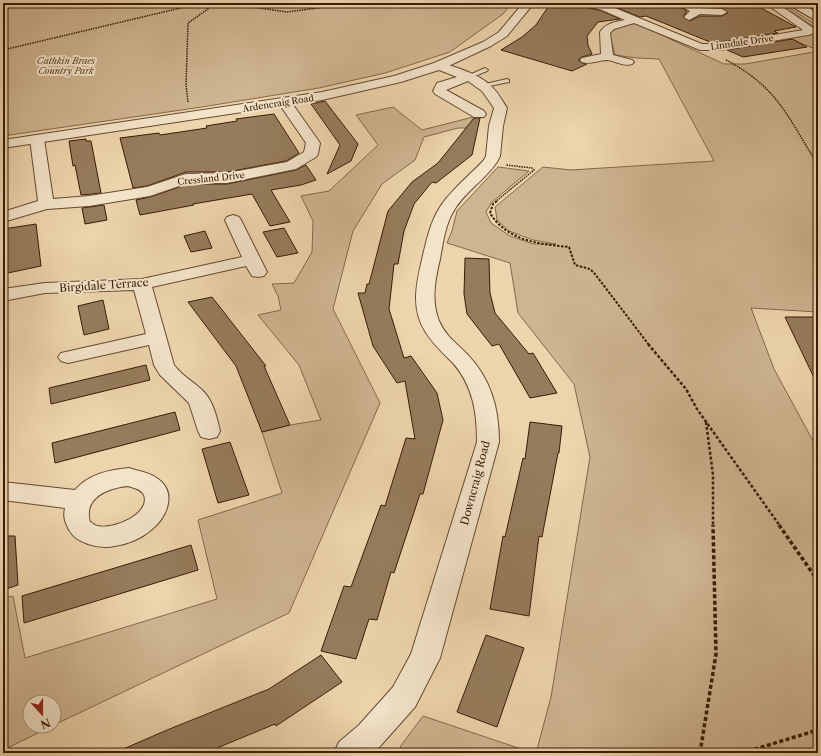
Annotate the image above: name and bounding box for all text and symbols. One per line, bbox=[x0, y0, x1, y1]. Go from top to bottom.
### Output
street label: Linndale Drive bbox=[710, 32, 774, 52]
park label: Cathkin Braes Country Park bbox=[37, 55, 95, 76]
street label: Ardencraig Road bbox=[241, 92, 315, 114]
street label: Cressland Drive bbox=[177, 169, 245, 187]
street label: Birgidale Terrace bbox=[59, 275, 149, 295]
street label: Downcraig Road bbox=[457, 439, 493, 527]
north arrow bbox=[22, 694, 62, 734]
text: N bbox=[38, 715, 53, 732]

